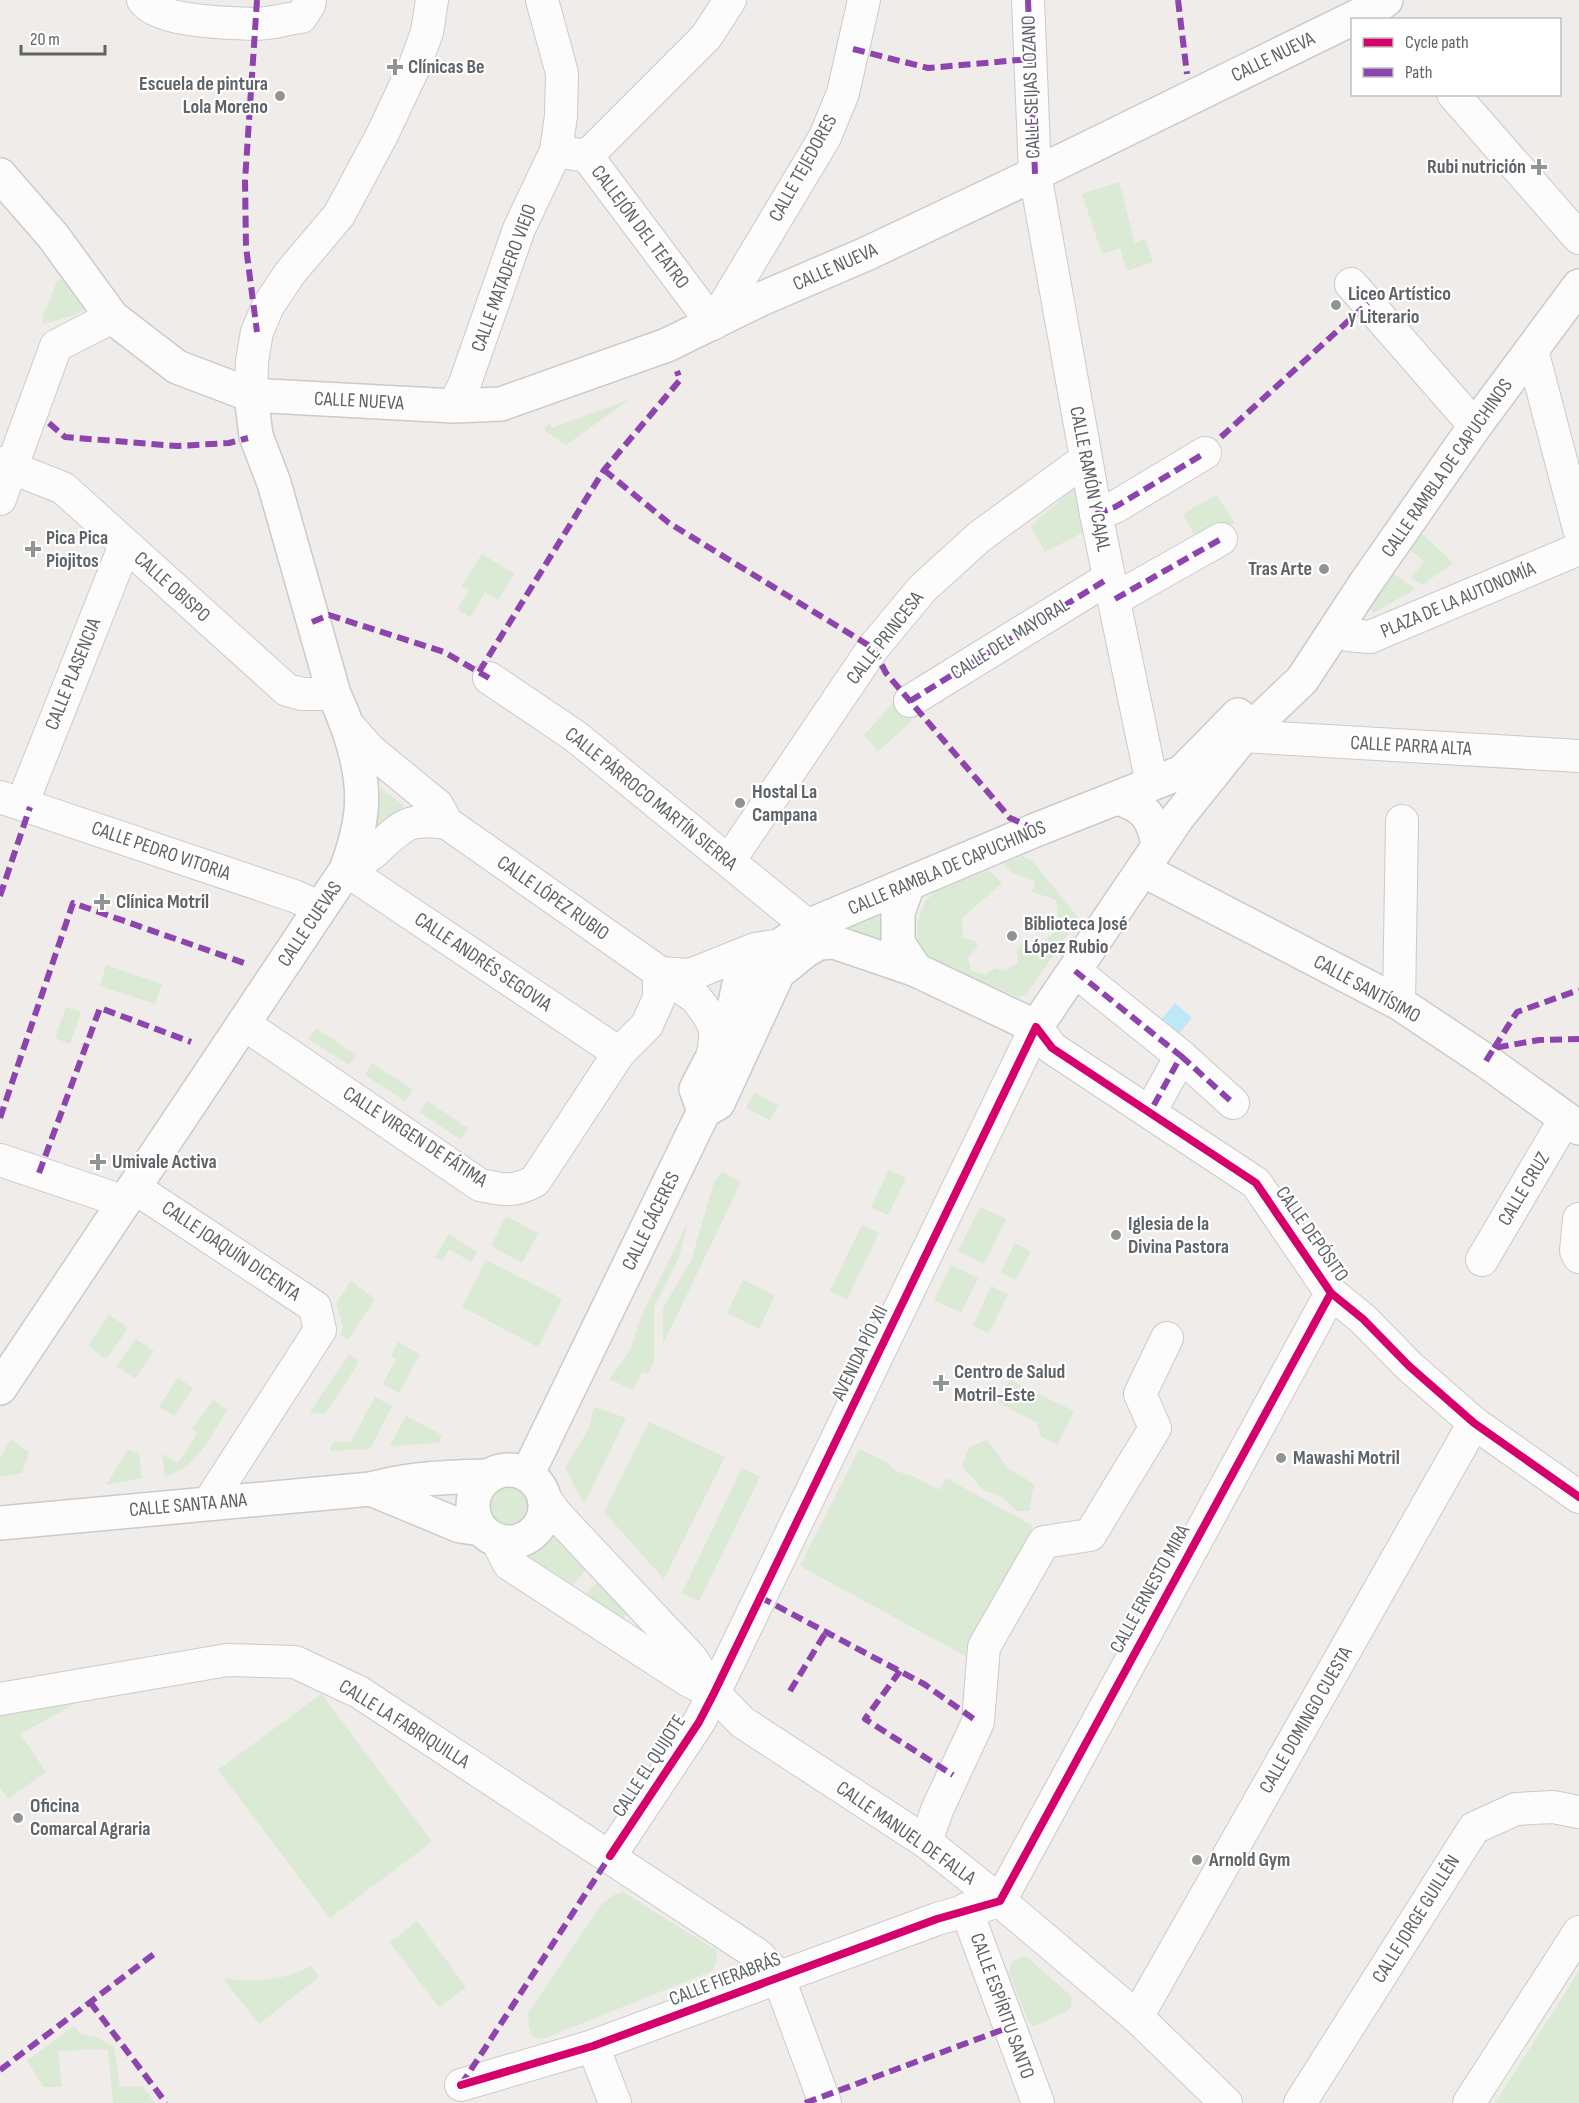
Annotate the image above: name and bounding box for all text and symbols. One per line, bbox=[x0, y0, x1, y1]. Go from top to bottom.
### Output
street label: CALLE SEIJAS LOZANO bbox=[1017, 15, 1045, 159]
scale bar bbox=[21, 18, 105, 56]
legend bbox=[1351, 18, 1561, 96]
street label: CALLE NUEVA bbox=[1227, 26, 1319, 87]
text: 20 m bbox=[30, 29, 60, 50]
text: Cycle path bbox=[1405, 32, 1469, 53]
place label: Clínicas Be bbox=[408, 55, 485, 79]
marker: Clínicas Be bbox=[386, 58, 404, 76]
text: Path bbox=[1405, 62, 1433, 83]
place label: Escuela de pintura Lola Moreno bbox=[139, 72, 268, 119]
marker: Escuela de pintura Lola Moreno bbox=[273, 89, 287, 103]
street label: CALLE TEJEDORES bbox=[764, 110, 842, 226]
place label: Rubi nutrición bbox=[1427, 155, 1526, 179]
marker: Rubi nutrición bbox=[1530, 158, 1548, 176]
street label: CALLEJÓN DEL TEATRO bbox=[586, 161, 694, 293]
street label: CALLE MATADERO VIEJO bbox=[466, 201, 542, 355]
street label: CALLE NUEVA bbox=[789, 238, 881, 296]
place label: Liceo Artístico y Literario bbox=[1348, 282, 1451, 329]
marker: Liceo Artístico y Literario bbox=[1329, 298, 1343, 312]
street label: CALLE RAMBLA DE CAPUCHINOS bbox=[1376, 374, 1518, 562]
street label: CALLE NUEVA bbox=[314, 387, 405, 415]
street label: CALLE RAMÓN Y CAJAL bbox=[1064, 404, 1116, 554]
place label: Pica Pica Piojitos bbox=[46, 526, 108, 573]
marker: Pica Pica Piojitos bbox=[24, 540, 42, 558]
street label: CALLE OBISPO bbox=[129, 547, 215, 627]
street label: PLAZA DE LA AUTONOMÍA bbox=[1377, 556, 1539, 643]
place label: Tras Arte bbox=[1248, 557, 1312, 581]
marker: Tras Arte bbox=[1317, 562, 1331, 576]
street label: CALLE PRINCESA bbox=[841, 586, 929, 689]
street label: CALLE DEL MAYORAL bbox=[946, 593, 1074, 685]
street label: CALLE PLASENCIA bbox=[40, 614, 106, 733]
street label: CALLE PÁRROCO MARTÍN SIERRA bbox=[560, 722, 742, 876]
street label: CALLE PARRA ALTA bbox=[1350, 731, 1473, 761]
place label: Hostal La Campana bbox=[752, 780, 817, 827]
marker: Hostal La Campana bbox=[733, 796, 747, 810]
street label: CALLE RAMBLA DE CAPUCHINOS bbox=[844, 815, 1050, 921]
street label: CALLE PEDRO VITORIA bbox=[88, 816, 234, 886]
street label: CALLE LÓPEZ RUBIO bbox=[492, 850, 614, 946]
street label: CALLE CUEVAS bbox=[273, 877, 347, 971]
place label: Clínica Motril bbox=[116, 890, 209, 914]
marker: Clínica Motril bbox=[93, 893, 111, 911]
street label: CALLE ANDRÉS SEGOVIA bbox=[410, 907, 556, 1017]
place label: Biblioteca José López Rubio bbox=[1024, 912, 1127, 959]
marker: Biblioteca José López Rubio bbox=[1005, 929, 1019, 943]
street label: CALLE SANTÍSIMO bbox=[1309, 950, 1425, 1028]
street label: CALLE VIRGEN DE FÁTIMA bbox=[338, 1081, 492, 1193]
street label: CALLE CRUZ bbox=[1493, 1148, 1555, 1230]
place label: Umivale Activa bbox=[112, 1150, 217, 1174]
marker: Umivale Activa bbox=[89, 1153, 107, 1171]
street label: CALLE CÁCERES bbox=[617, 1168, 685, 1274]
street label: CALLE DEPÓSITO bbox=[1270, 1182, 1354, 1286]
street label: CALLE JOAQUÍN DICENTA bbox=[157, 1196, 305, 1306]
place label: Iglesia de la Divina Pastora bbox=[1128, 1212, 1229, 1259]
marker: Iglesia de la Divina Pastora bbox=[1109, 1228, 1123, 1242]
street label: AVENIDA PÍO XII bbox=[826, 1302, 893, 1405]
place label: Centro de Salud Motril-Este bbox=[954, 1360, 1065, 1407]
marker: Centro de Salud Motril-Este bbox=[932, 1374, 950, 1392]
place label: Mawashi Motril bbox=[1293, 1446, 1400, 1470]
marker: Mawashi Motril bbox=[1274, 1451, 1288, 1465]
street label: CALLE SANTA ANA bbox=[128, 1488, 248, 1522]
street label: CALLE ERNESTO MIRA bbox=[1105, 1520, 1195, 1657]
street label: CALLE DOMINGO CUESTA bbox=[1254, 1642, 1358, 1798]
street label: CALLE LA FABRIQUILLA bbox=[334, 1674, 474, 1774]
street label: CALLE EL QUIJOTE bbox=[607, 1710, 691, 1822]
street label: CALLE MANUEL DE FALLA bbox=[832, 1776, 981, 1890]
place label: Oficina Comarcal Agraria bbox=[30, 1794, 151, 1841]
marker: Oficina Comarcal Agraria bbox=[11, 1811, 25, 1825]
place label: Arnold Gym bbox=[1208, 1848, 1290, 1872]
street label: CALLE JORGE GUILLÉN bbox=[1367, 1851, 1465, 1987]
marker: Arnold Gym bbox=[1190, 1853, 1204, 1867]
street label: CALLE ESPÍRITU SANTO bbox=[965, 1930, 1039, 2082]
street label: CALLE FIERABRÁS bbox=[666, 1947, 784, 2011]

